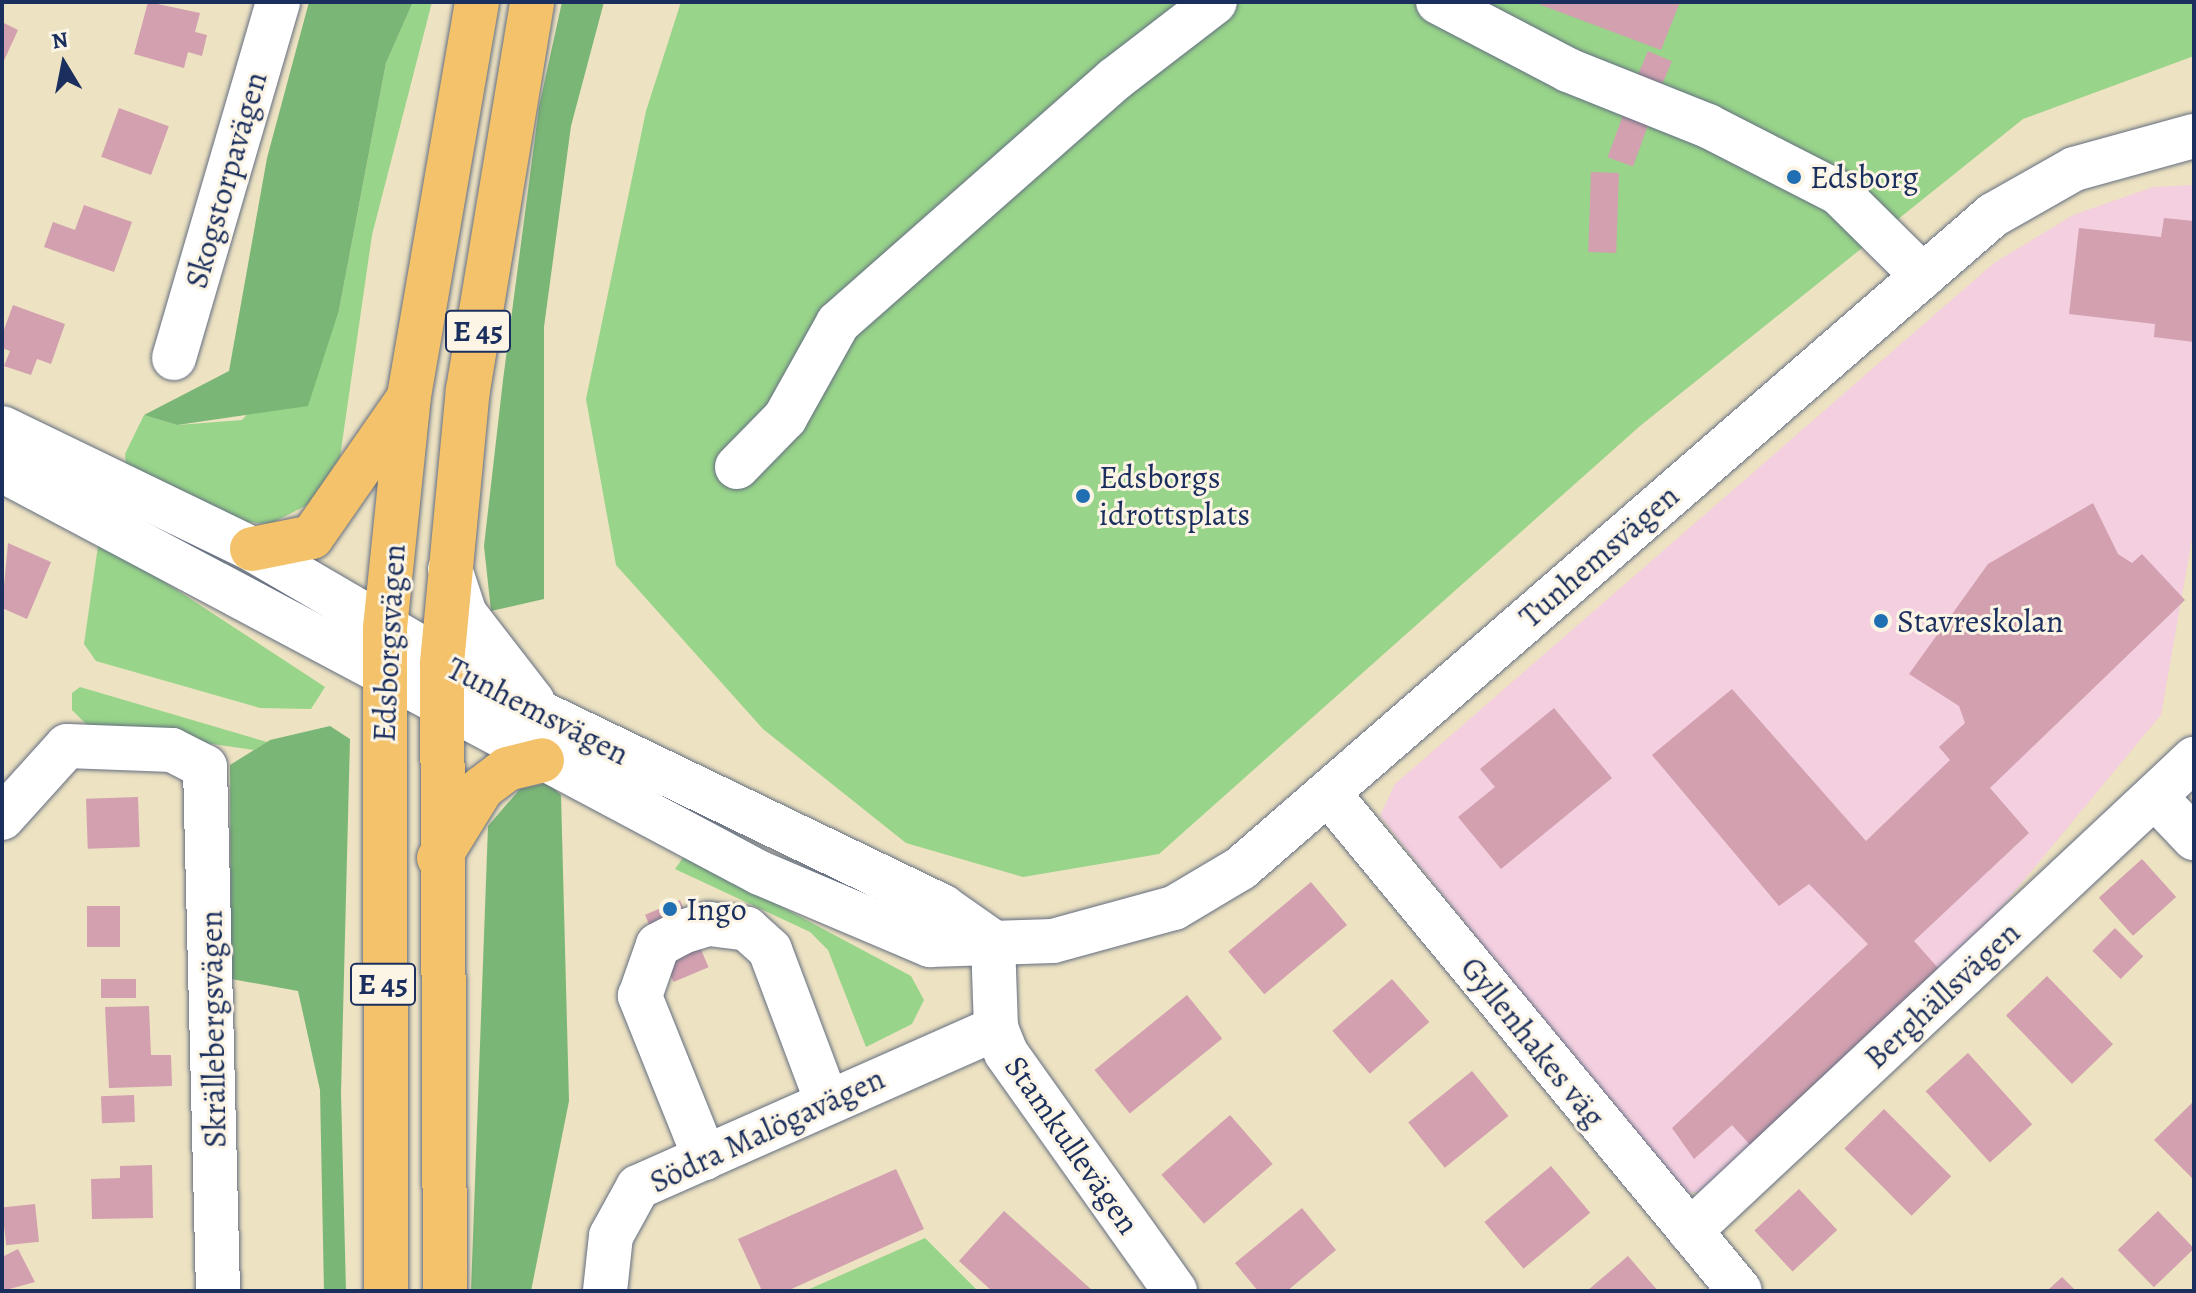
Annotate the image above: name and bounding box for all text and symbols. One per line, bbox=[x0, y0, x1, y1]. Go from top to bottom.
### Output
north arrow bbox=[24, 24, 104, 104]
text: N bbox=[49, 24, 70, 57]
street label: Skogstorpavägen bbox=[177, 67, 275, 293]
place label: Edsborg bbox=[1810, 158, 1919, 196]
marker: Edsborg bbox=[1785, 168, 1803, 186]
road number: E 45 bbox=[444, 305, 512, 357]
place label: Edsborgs idrottsplats bbox=[1099, 459, 1250, 534]
street label: Tunhemsvägen bbox=[1511, 476, 1687, 636]
marker: Edsborgs idrottsplats bbox=[1074, 487, 1092, 505]
street label: Edsborgsvägen bbox=[365, 543, 413, 743]
place label: Stavreskolan bbox=[1897, 602, 2064, 640]
marker: Stavreskolan bbox=[1872, 612, 1890, 630]
street label: Tunhemsvägen bbox=[441, 649, 635, 773]
place label: Ingo bbox=[686, 890, 747, 928]
marker: Ingo bbox=[661, 900, 679, 918]
street label: Skrällebergsvägen bbox=[192, 910, 234, 1148]
street label: Berghällsvägen bbox=[1856, 913, 2028, 1077]
street label: Gyllenhakes väg bbox=[1453, 949, 1613, 1135]
road number: E 45 bbox=[349, 958, 417, 1010]
street label: Stamkullevägen bbox=[996, 1048, 1148, 1242]
street label: Södra Malögavägen bbox=[644, 1059, 890, 1201]

